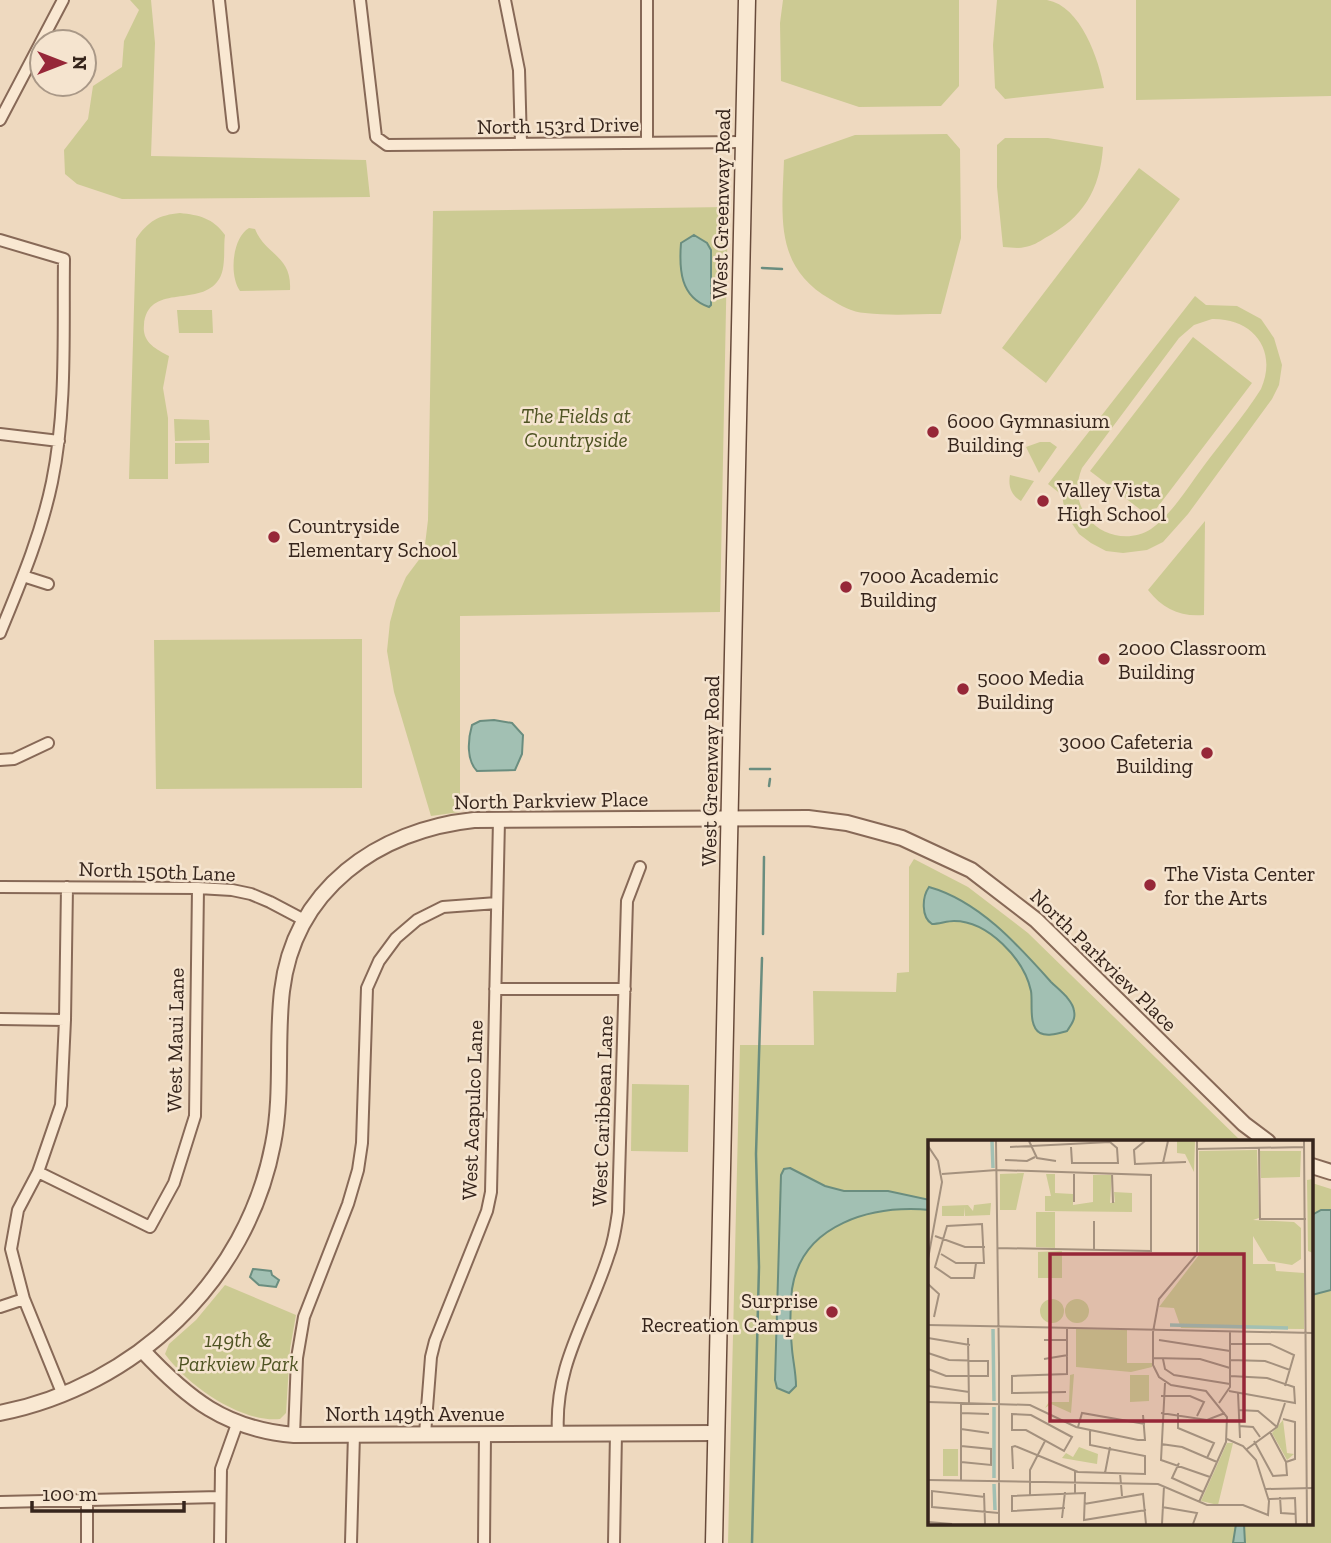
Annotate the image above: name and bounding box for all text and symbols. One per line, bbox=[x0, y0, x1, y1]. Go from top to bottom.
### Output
north arrow bbox=[28, 28, 98, 98]
text: N bbox=[68, 56, 91, 70]
street label: West Greenway Road bbox=[707, 108, 735, 300]
street label: North 153rd Drive bbox=[477, 111, 640, 139]
park label: The Fields at Countryside bbox=[521, 403, 631, 452]
place label: 6000 Gymnasium Building bbox=[947, 408, 1110, 457]
marker: 6000 Gymnasium Building bbox=[925, 424, 941, 440]
place label: Valley Vista High School bbox=[1056, 477, 1167, 526]
marker: Valley Vista High School bbox=[1035, 493, 1051, 509]
place label: Countryside Elementary School bbox=[288, 513, 458, 562]
marker: Countryside Elementary School bbox=[266, 529, 282, 545]
place label: 7000 Academic Building bbox=[860, 563, 999, 612]
marker: 7000 Academic Building bbox=[838, 579, 854, 595]
place label: 2000 Classroom Building bbox=[1118, 635, 1266, 684]
marker: 2000 Classroom Building bbox=[1096, 651, 1112, 667]
place label: 5000 Media Building bbox=[977, 665, 1084, 714]
street label: West Greenway Road bbox=[696, 675, 724, 867]
marker: 5000 Media Building bbox=[955, 681, 971, 697]
place label: 3000 Cafeteria Building bbox=[1059, 729, 1193, 778]
marker: 3000 Cafeteria Building bbox=[1199, 745, 1215, 761]
street label: North Parkview Place bbox=[454, 786, 649, 814]
street label: North 150th Lane bbox=[78, 856, 236, 886]
place label: The Vista Center for the Arts bbox=[1164, 861, 1316, 910]
marker: The Vista Center for the Arts bbox=[1142, 877, 1158, 893]
street label: North Parkview Place bbox=[1025, 883, 1183, 1037]
street label: West Maui Lane bbox=[161, 967, 189, 1113]
street label: West Caribbean Lane bbox=[586, 1015, 618, 1207]
street label: West Acapulco Lane bbox=[456, 1019, 488, 1201]
inset map bbox=[928, 1140, 1314, 1526]
place label: Surprise Recreation Campus bbox=[641, 1288, 818, 1337]
marker: Surprise Recreation Campus bbox=[824, 1304, 840, 1320]
park label: 149th & Parkview Park bbox=[177, 1327, 299, 1376]
street label: North 149th Avenue bbox=[325, 1401, 505, 1426]
scale bar bbox=[32, 1470, 184, 1514]
text: 100 m bbox=[42, 1481, 97, 1506]

